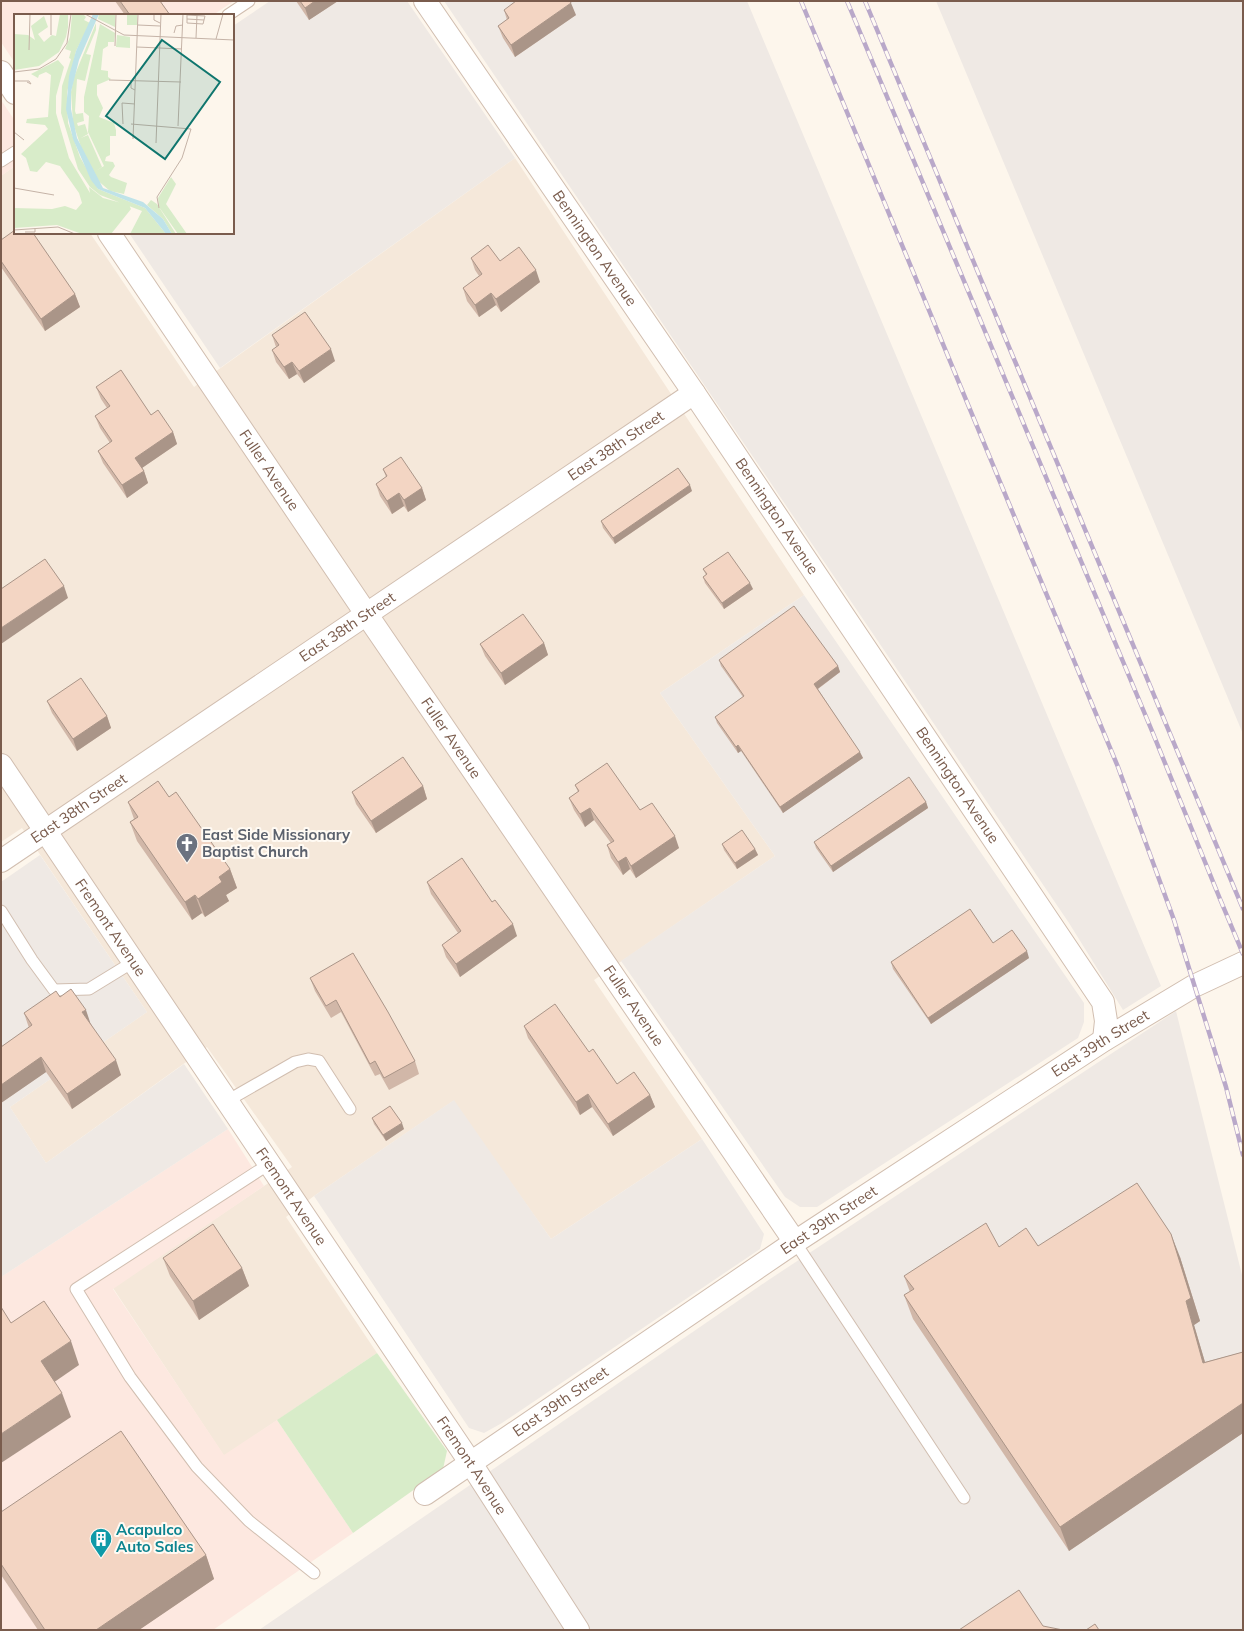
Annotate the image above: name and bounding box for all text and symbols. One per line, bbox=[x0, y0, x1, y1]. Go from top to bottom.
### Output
inset map bbox=[14, 14, 234, 234]
street label: Bennington Avenue bbox=[549, 187, 642, 310]
street label: East 38th Street bbox=[564, 406, 667, 484]
street label: Fuller Avenue bbox=[235, 425, 304, 514]
street label: Bennington Avenue bbox=[731, 454, 823, 578]
street label: East 38th Street bbox=[295, 587, 399, 666]
street label: Fuller Avenue bbox=[417, 694, 486, 782]
street label: Bennington Avenue bbox=[912, 723, 1004, 847]
street label: East 38th Street bbox=[27, 769, 130, 847]
place label: East Side Missionary Baptist Church bbox=[202, 825, 351, 861]
church icon: East Side Missionary Baptist Church bbox=[174, 831, 200, 864]
street label: Fremont Avenue bbox=[71, 875, 150, 980]
street label: Fuller Avenue bbox=[600, 961, 668, 1050]
street label: East 39th Street bbox=[1048, 1005, 1152, 1081]
street label: Fremont Avenue bbox=[252, 1144, 331, 1249]
street label: East 39th Street bbox=[776, 1181, 880, 1258]
street label: East 39th Street bbox=[509, 1362, 612, 1441]
street label: Fremont Avenue bbox=[433, 1412, 511, 1518]
place label: Acapulco Auto Sales bbox=[116, 1520, 193, 1556]
building icon: Acapulco Auto Sales bbox=[88, 1526, 114, 1559]

